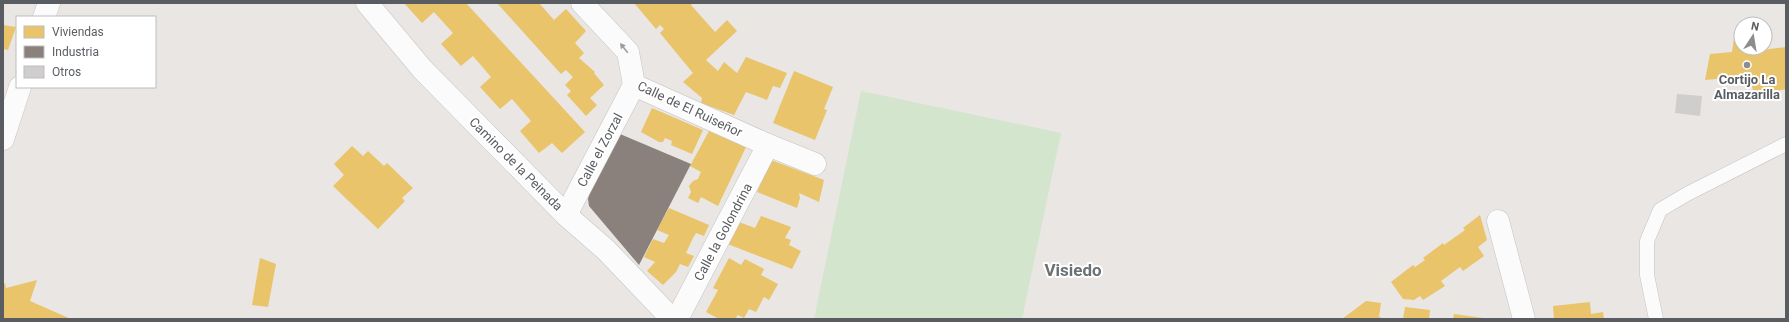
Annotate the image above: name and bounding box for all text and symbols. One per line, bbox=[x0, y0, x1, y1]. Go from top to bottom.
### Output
legend bbox=[16, 16, 156, 88]
north arrow bbox=[1733, 16, 1773, 56]
text: N bbox=[1750, 20, 1760, 34]
text: Viviendas bbox=[52, 25, 104, 39]
one-way arrow bbox=[620, 43, 628, 53]
text: Industria bbox=[52, 45, 99, 59]
marker: Cortijo La Almazarilla bbox=[1742, 60, 1752, 70]
text: Otros bbox=[52, 65, 81, 79]
place label: Cortijo La Almazarilla bbox=[1714, 72, 1780, 102]
street label: Calle de El Ruiseñor bbox=[635, 78, 745, 140]
street label: Calle el Zorzal bbox=[574, 111, 626, 189]
street label: Camino de la Peinada bbox=[466, 114, 566, 214]
street label: Calle la Golondrina bbox=[691, 181, 755, 283]
district label: Visiedo bbox=[1044, 260, 1102, 280]

